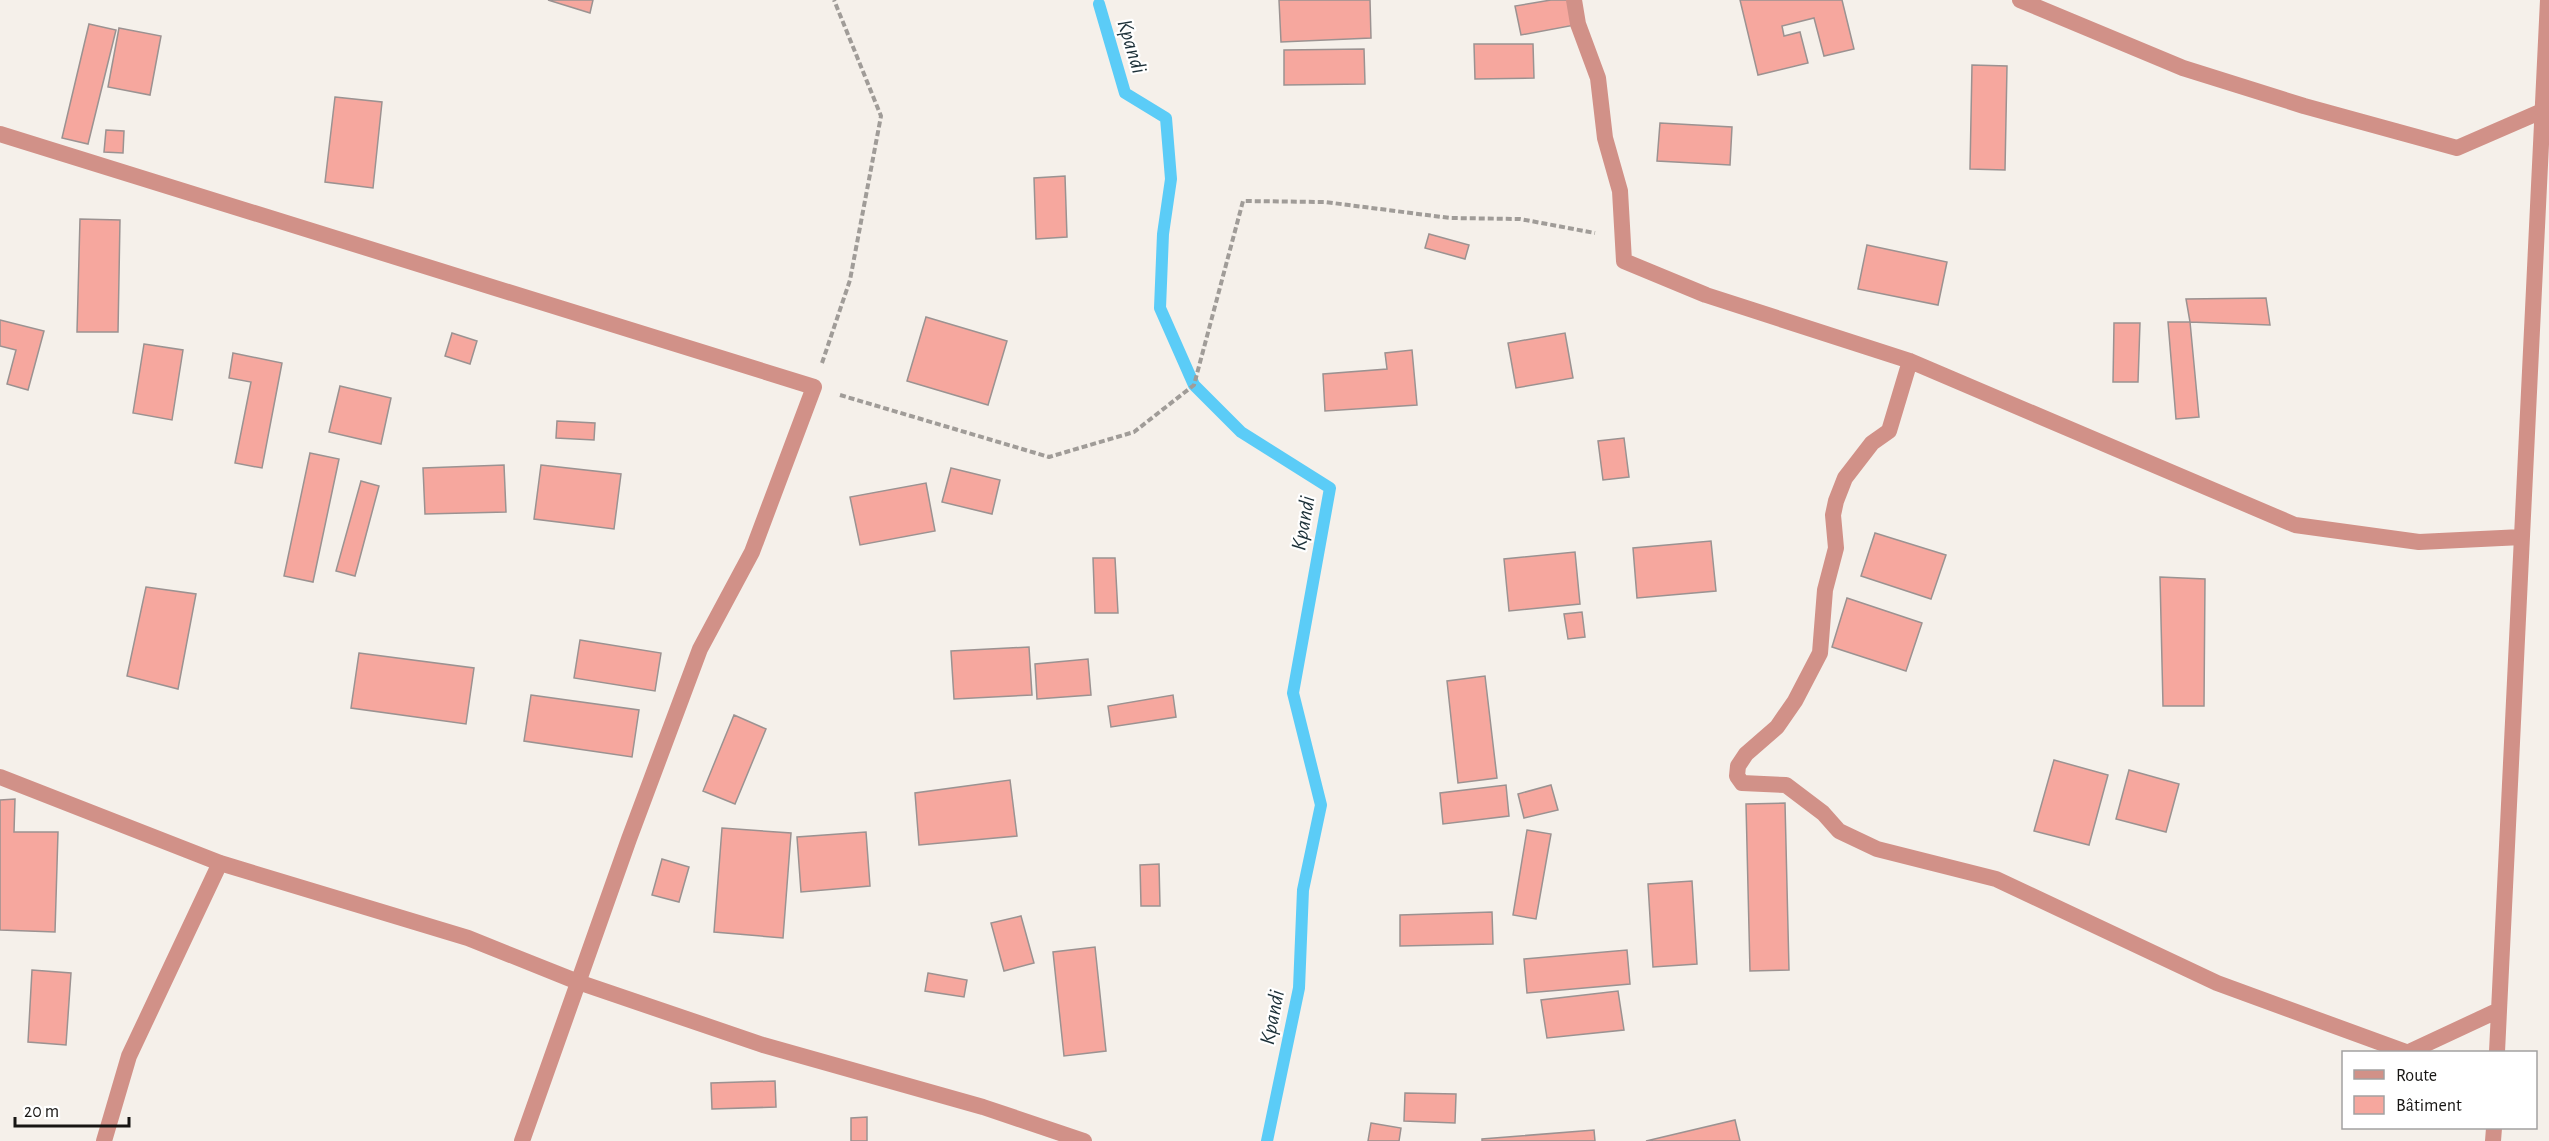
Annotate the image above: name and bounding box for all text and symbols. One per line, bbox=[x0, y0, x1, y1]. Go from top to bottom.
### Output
water label: Kpandi bbox=[1112, 17, 1151, 76]
water label: Kpandi bbox=[1287, 494, 1320, 552]
water label: Kpandi bbox=[1256, 988, 1289, 1047]
legend bbox=[2342, 1051, 2537, 1129]
text: Route bbox=[2396, 1067, 2437, 1085]
scale bar bbox=[15, 1090, 129, 1128]
text: Bâtiment bbox=[2396, 1097, 2462, 1115]
text: 20 m bbox=[24, 1103, 59, 1121]

